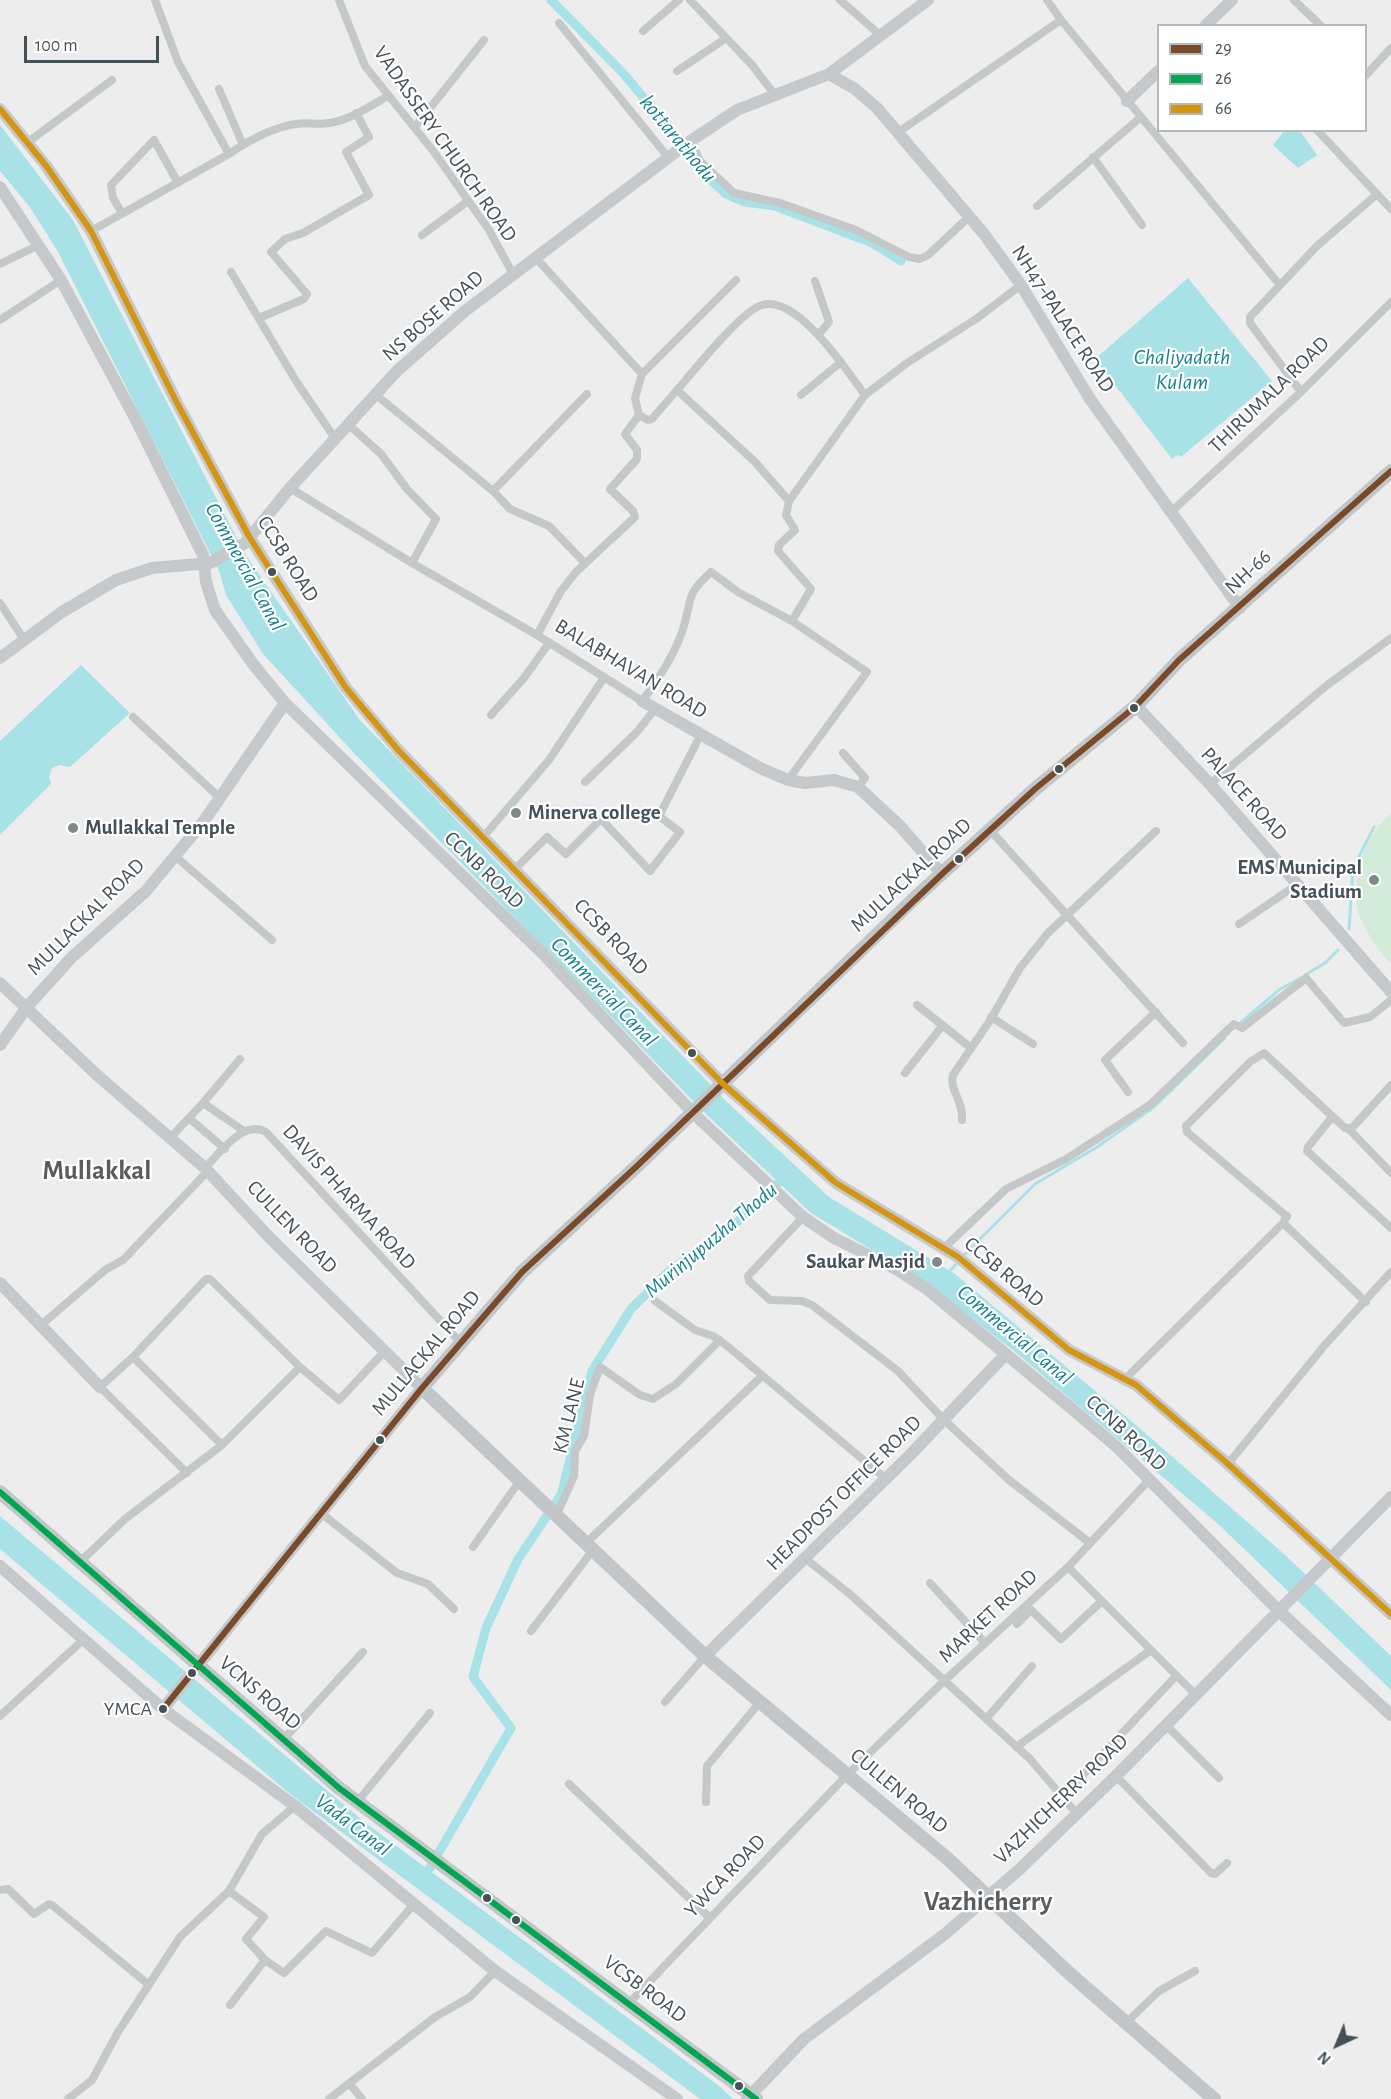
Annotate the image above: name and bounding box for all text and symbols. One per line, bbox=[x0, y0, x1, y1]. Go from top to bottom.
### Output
scale bar bbox=[27, 24, 162, 62]
legend bbox=[1157, 24, 1367, 132]
text: 100 m bbox=[35, 37, 78, 55]
text: 29 bbox=[1215, 40, 1232, 58]
street label: VADASSERY CHURCH ROAD bbox=[368, 41, 522, 247]
text: 26 bbox=[1215, 70, 1232, 88]
water label: kottarathodu bbox=[634, 90, 722, 188]
text: 66 bbox=[1215, 100, 1232, 118]
street label: NH47-PALACE ROAD bbox=[1006, 241, 1120, 397]
street label: NS BOSE ROAD bbox=[377, 265, 489, 367]
street label: THIRUMALA ROAD bbox=[1203, 331, 1335, 459]
water label: Chaliyadath Kulam bbox=[1134, 344, 1230, 396]
water label: Commercial Canal bbox=[199, 498, 291, 636]
street label: CCSB ROAD bbox=[252, 511, 324, 607]
street label: NH-66 bbox=[1220, 544, 1276, 600]
unlabelled marker bbox=[266, 566, 278, 578]
street label: BALABHAVAN ROAD bbox=[550, 614, 712, 724]
unlabelled marker bbox=[1128, 702, 1140, 714]
street label: PALACE ROAD bbox=[1195, 742, 1293, 846]
unlabelled marker bbox=[1053, 763, 1065, 775]
place label: Minerva college bbox=[528, 800, 661, 826]
marker: Minerva college bbox=[509, 806, 523, 820]
street label: MULLACKAL ROAD bbox=[845, 813, 977, 937]
place label: Mullakkal Temple bbox=[85, 815, 235, 841]
marker: Mullakkal Temple bbox=[66, 821, 80, 835]
street label: CCNB ROAD bbox=[439, 826, 529, 914]
street label: MULLACKAL ROAD bbox=[22, 853, 150, 981]
unlabelled marker bbox=[953, 853, 965, 865]
place label: EMS Municipal Stadium bbox=[1237, 855, 1362, 905]
marker: EMS Municipal Stadium bbox=[1367, 873, 1381, 887]
street label: CCSB ROAD bbox=[568, 893, 654, 981]
water label: Commercial Canal bbox=[545, 932, 663, 1052]
unlabelled marker bbox=[686, 1047, 698, 1059]
street label: DAVIS PHARMA ROAD bbox=[277, 1119, 421, 1275]
district label: Mullakkal bbox=[43, 1155, 151, 1187]
street label: CULLEN ROAD bbox=[241, 1175, 343, 1279]
water label: Murinjupuzha Thodu bbox=[639, 1177, 783, 1303]
street label: CCSB ROAD bbox=[959, 1231, 1049, 1313]
place label: Saukar Masjid bbox=[806, 1249, 925, 1275]
marker: Saukar Masjid bbox=[930, 1255, 944, 1269]
water label: Commercial Canal bbox=[952, 1279, 1078, 1391]
street label: MULLACKAL ROAD bbox=[366, 1285, 486, 1421]
street label: KM LANE bbox=[547, 1376, 591, 1456]
street label: CCNB ROAD bbox=[1080, 1389, 1172, 1477]
street label: HEADPOST OFFICE ROAD bbox=[761, 1410, 927, 1576]
unlabelled marker bbox=[374, 1434, 386, 1446]
street label: MARKET ROAD bbox=[933, 1564, 1043, 1668]
street label: VCNS ROAD bbox=[214, 1651, 306, 1735]
unlabelled marker bbox=[186, 1667, 198, 1679]
place label: YMCA bbox=[104, 1697, 152, 1721]
marker: YMCA bbox=[157, 1703, 169, 1715]
street label: VAZHICHERRY ROAD bbox=[989, 1728, 1133, 1870]
street label: CULLEN ROAD bbox=[845, 1743, 953, 1839]
water label: Vada Canal bbox=[310, 1788, 396, 1862]
street label: YWCA ROAD bbox=[679, 1829, 771, 1923]
district label: Vazhicherry bbox=[924, 1886, 1052, 1918]
unlabelled marker bbox=[481, 1892, 493, 1904]
unlabelled marker bbox=[510, 1914, 522, 1926]
street label: VCSB ROAD bbox=[599, 1950, 691, 2028]
north arrow bbox=[1307, 2015, 1367, 2075]
text: N bbox=[1315, 2048, 1334, 2068]
unlabelled marker bbox=[733, 2080, 745, 2092]

